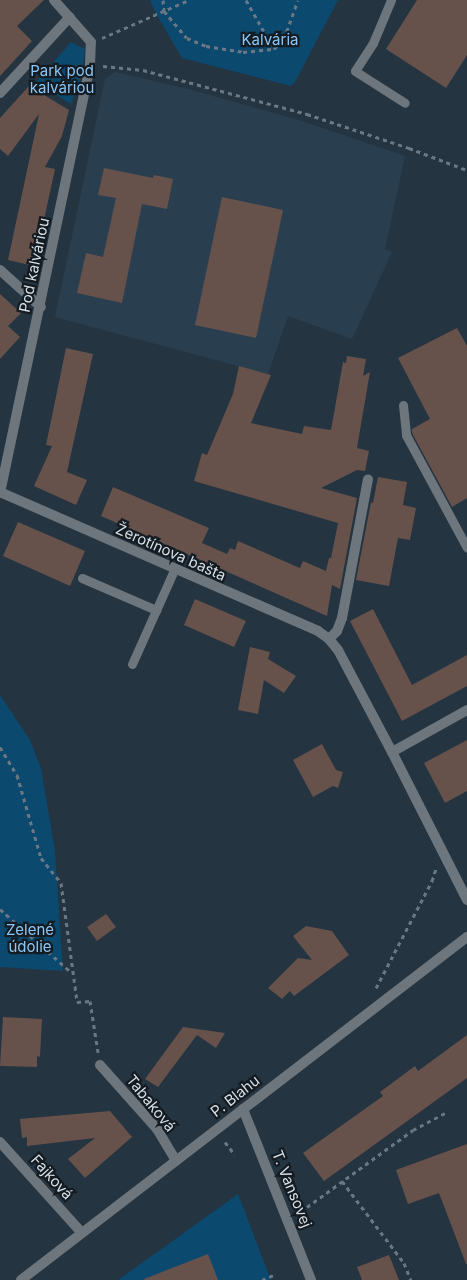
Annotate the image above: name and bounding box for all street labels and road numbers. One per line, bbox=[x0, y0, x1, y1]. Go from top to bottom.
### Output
street label: Pod kalváriou bbox=[15, 216, 53, 314]
street label: Žerotínova bašta bbox=[113, 520, 229, 584]
street label: Tabaková bbox=[123, 1071, 179, 1135]
street label: P. Blahu bbox=[207, 1071, 263, 1121]
street label: T. Vansovej bbox=[268, 1148, 316, 1230]
street label: Fajková bbox=[27, 1151, 77, 1203]

